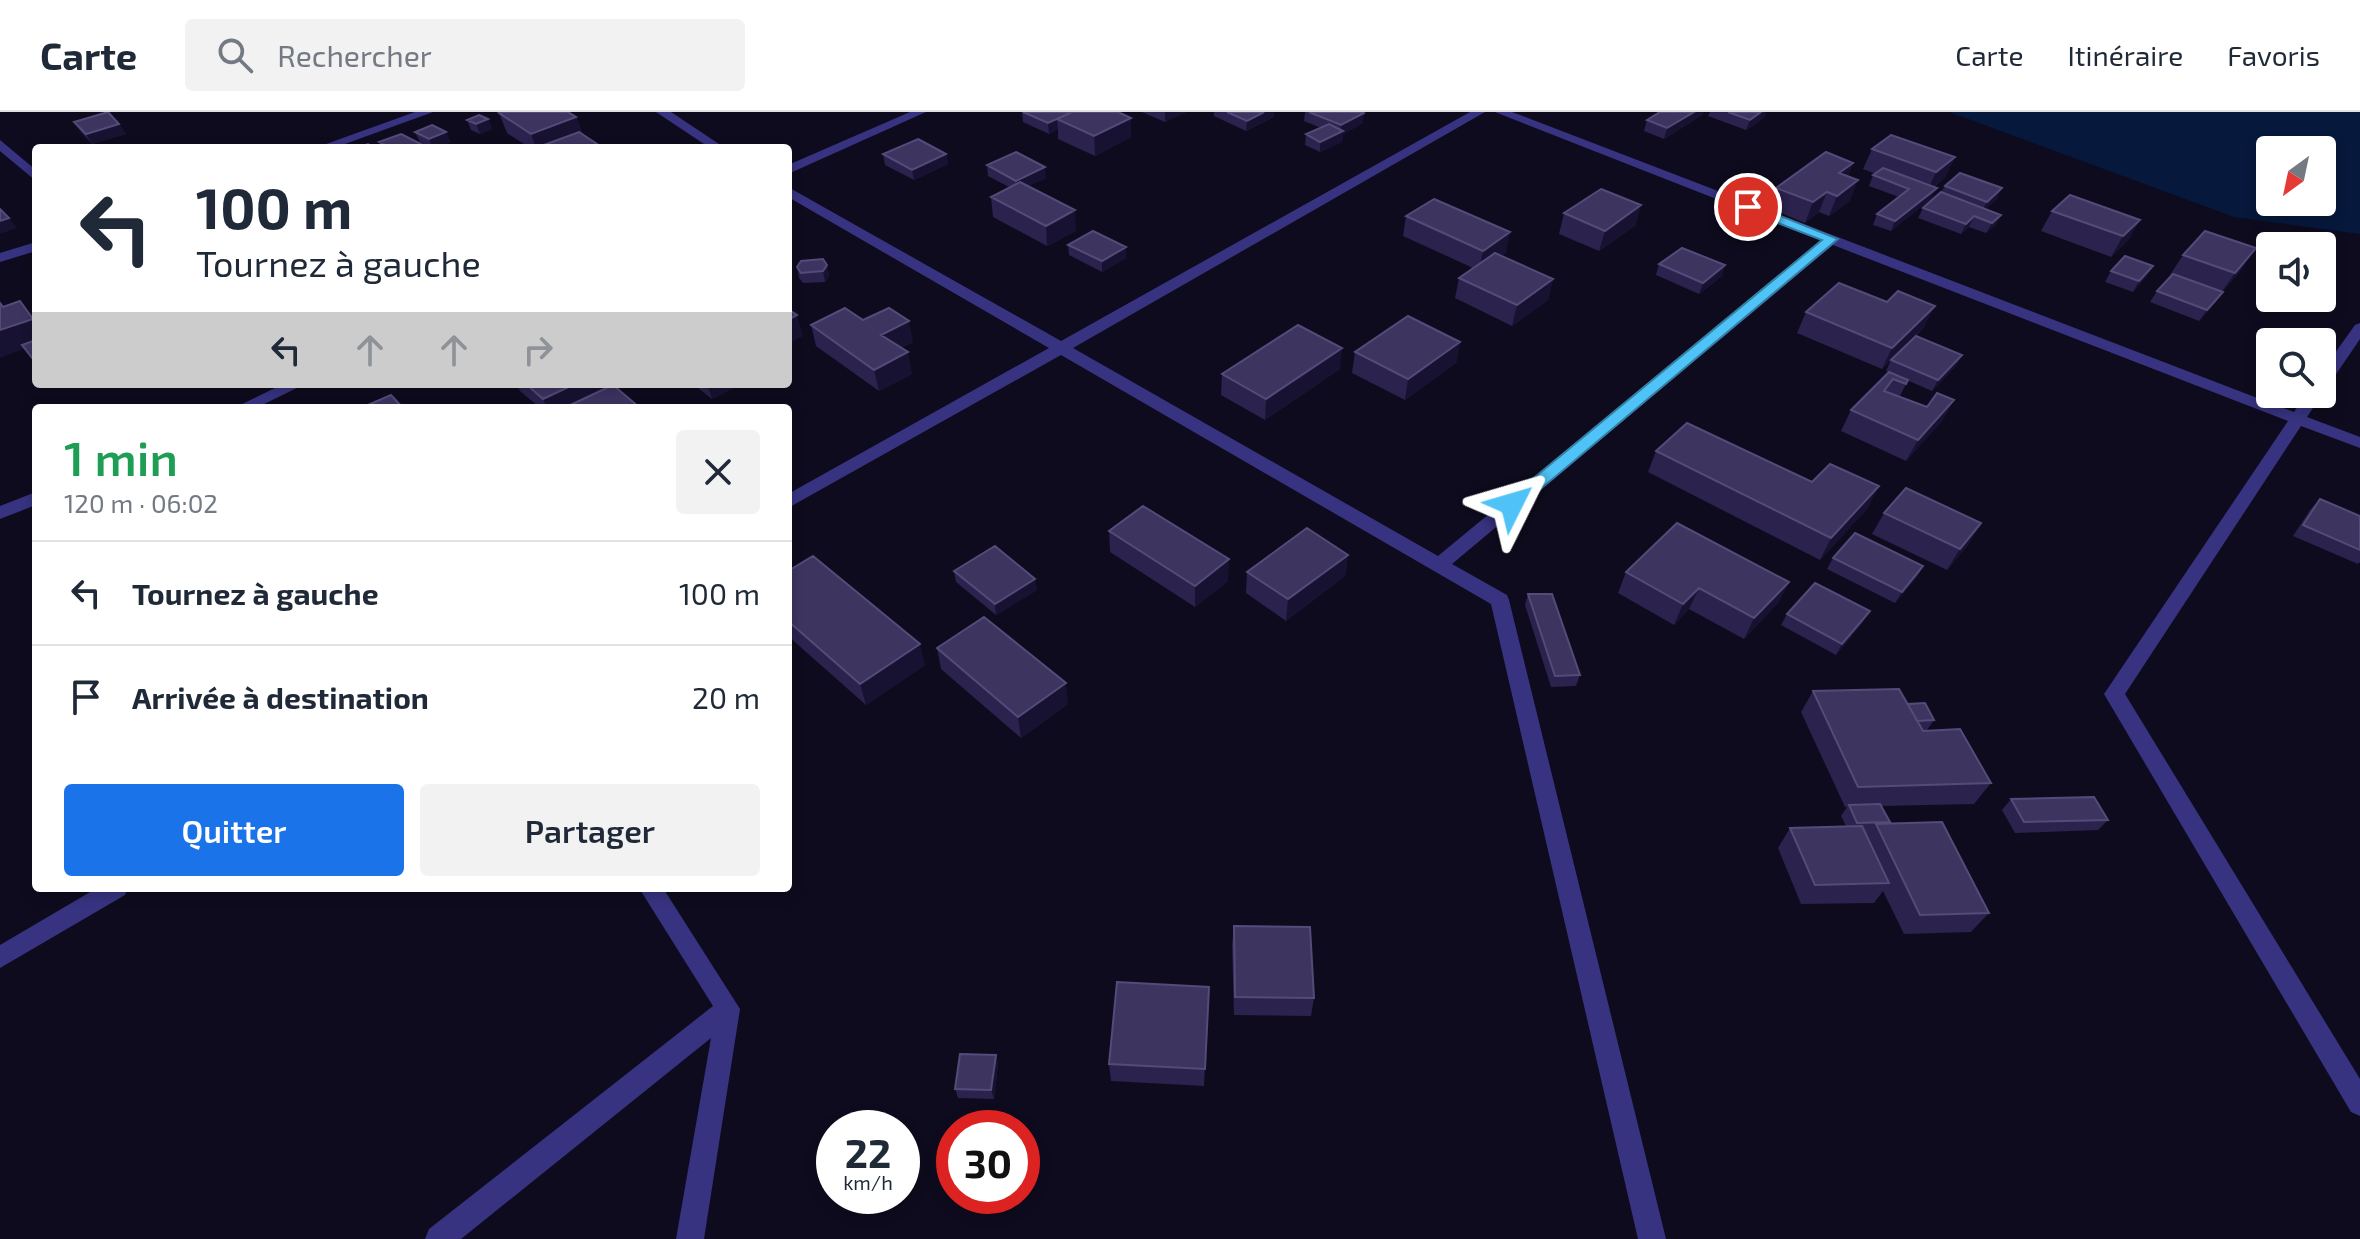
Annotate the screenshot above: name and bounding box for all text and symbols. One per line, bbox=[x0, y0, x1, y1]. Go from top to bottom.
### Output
search box bbox=[185, 19, 745, 91]
text: Carte bbox=[40, 32, 137, 78]
icon: search bbox=[213, 33, 257, 77]
text: Rechercher bbox=[277, 37, 432, 73]
text: Carte bbox=[1955, 38, 2024, 72]
text: Itinéraire bbox=[2068, 38, 2183, 72]
text: Favoris bbox=[2227, 38, 2320, 72]
north arrow bbox=[2256, 136, 2336, 216]
map controls bbox=[2256, 136, 2336, 408]
text: 100 m bbox=[196, 173, 352, 240]
pin bbox=[1714, 173, 1782, 241]
icon: left bbox=[64, 176, 168, 280]
icon: arrive bbox=[1726, 185, 1770, 229]
button: sound bbox=[2256, 232, 2336, 312]
text: Tournez à gauche bbox=[196, 241, 481, 284]
icon: left bbox=[264, 328, 308, 372]
icon: ahead bbox=[348, 328, 392, 372]
icon: ahead bbox=[432, 328, 476, 372]
icon: right bbox=[516, 328, 560, 372]
button: search bbox=[2256, 328, 2336, 408]
text: 1 min bbox=[64, 428, 178, 486]
button: close bbox=[676, 430, 760, 514]
position arrow bbox=[1470, 462, 1554, 546]
text: 120 m · 06:02 bbox=[64, 487, 218, 518]
icon: left bbox=[64, 571, 108, 615]
text: Tournez à gauche bbox=[132, 575, 379, 611]
text: 100 m bbox=[679, 575, 760, 611]
icon: arrive bbox=[64, 675, 108, 719]
text: Arrivée à destination bbox=[132, 679, 429, 715]
text: 20 m bbox=[692, 679, 760, 715]
button: Quitter bbox=[64, 784, 404, 876]
button: Partager bbox=[420, 784, 760, 876]
speed limit sign: 30 bbox=[936, 1110, 1040, 1214]
text: 22 bbox=[845, 1128, 891, 1176]
text: km/h bbox=[843, 1170, 893, 1194]

